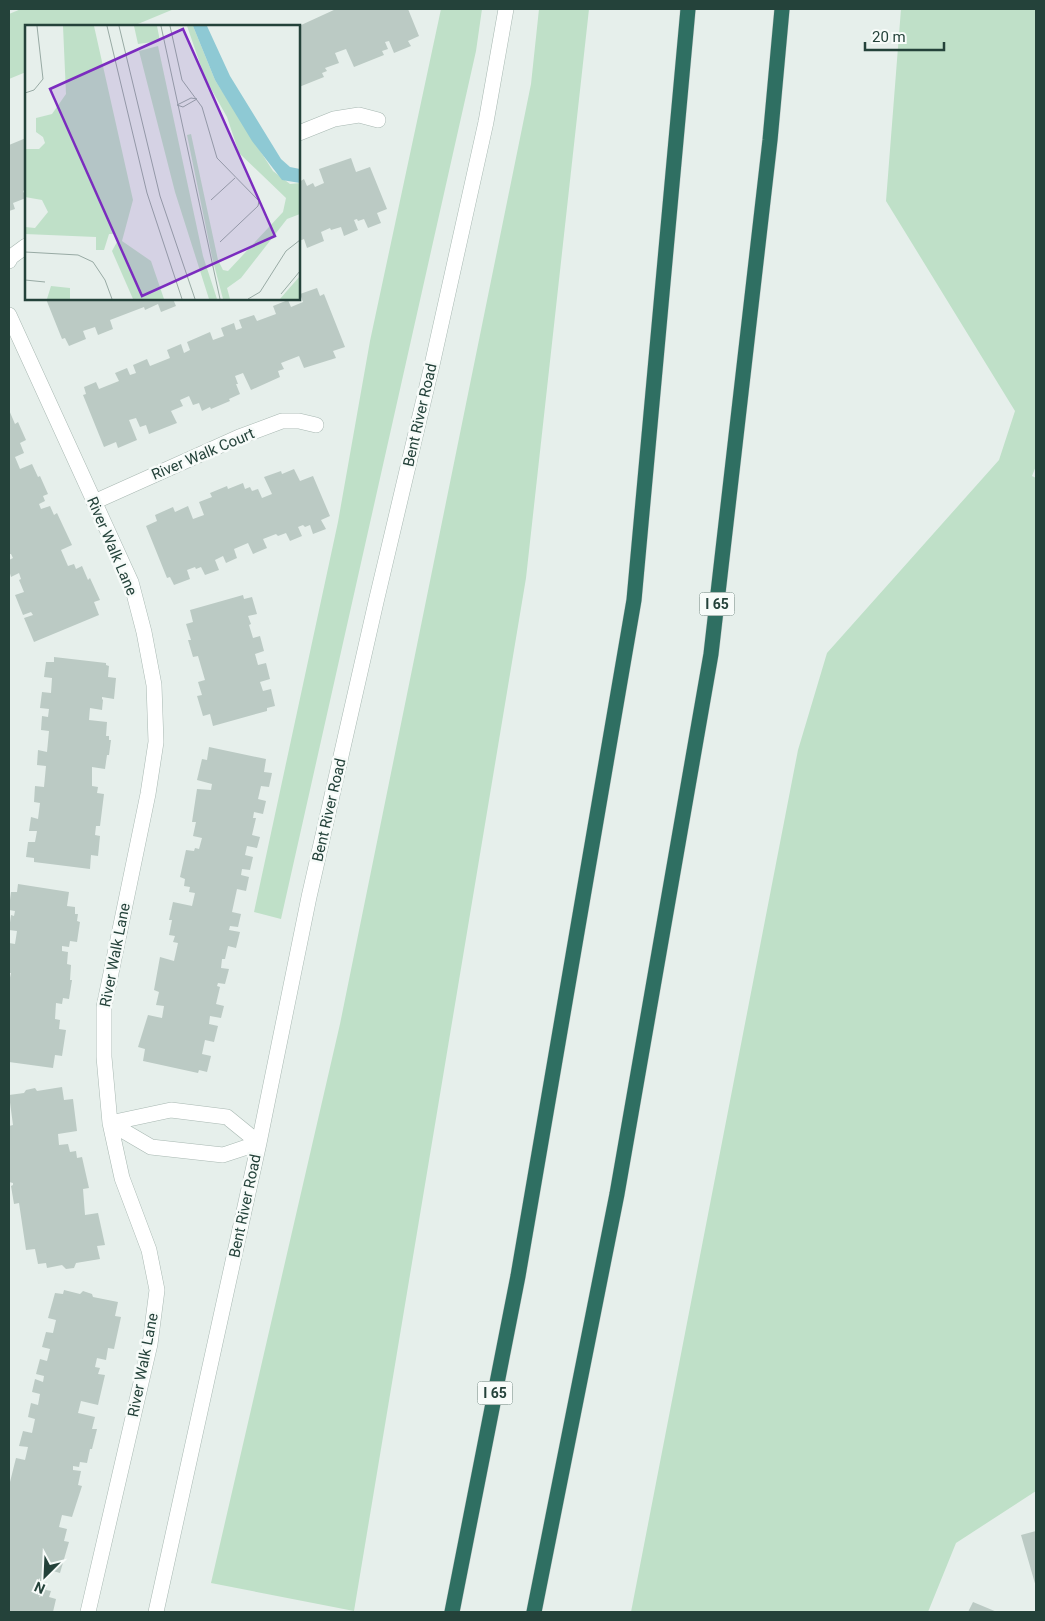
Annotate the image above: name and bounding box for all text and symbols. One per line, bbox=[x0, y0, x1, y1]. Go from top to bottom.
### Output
scale bar bbox=[865, 20, 944, 52]
inset map bbox=[25, 25, 300, 300]
text: 20 m bbox=[872, 28, 906, 46]
street label: Bent River Road bbox=[399, 362, 441, 468]
street label: River Walk Court bbox=[149, 424, 257, 484]
street label: River Walk Lane bbox=[83, 494, 141, 598]
road number: I 65 bbox=[700, 592, 734, 616]
street label: Bent River Road bbox=[308, 757, 350, 863]
street label: River Walk Lane bbox=[96, 901, 134, 1008]
street label: Bent River Road bbox=[225, 1153, 265, 1259]
street label: River Walk Lane bbox=[124, 1311, 162, 1418]
road number: I 65 bbox=[478, 1382, 512, 1405]
north arrow bbox=[20, 1551, 70, 1601]
text: N bbox=[32, 1579, 47, 1597]

